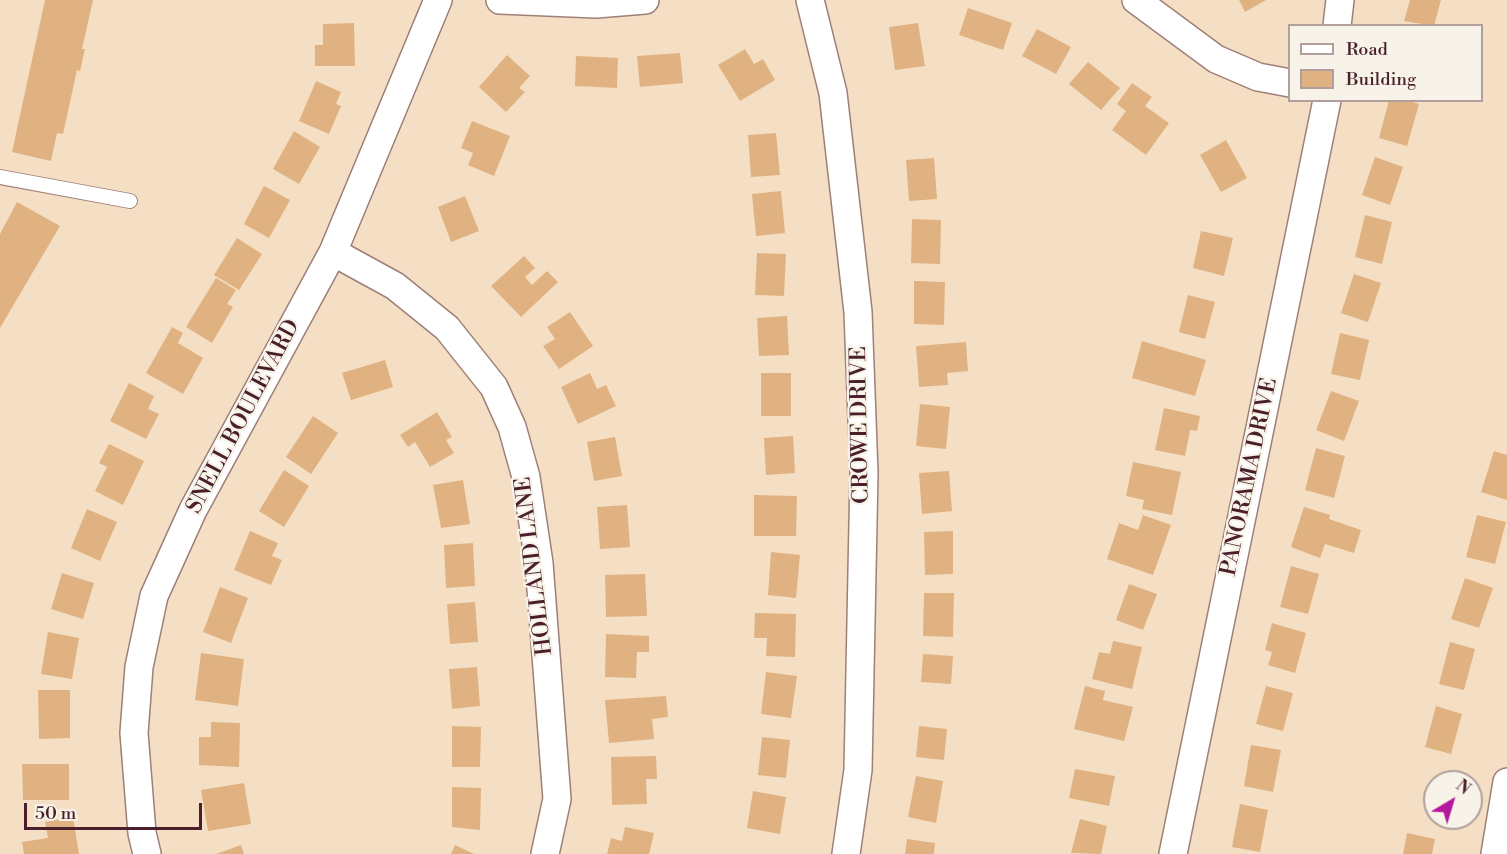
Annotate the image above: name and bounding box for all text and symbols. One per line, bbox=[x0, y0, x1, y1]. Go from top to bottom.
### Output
legend bbox=[1288, 24, 1483, 102]
text: Road bbox=[1346, 38, 1388, 61]
text: Building bbox=[1346, 68, 1416, 91]
street label: SNELL BOULEVARD bbox=[182, 316, 306, 518]
street label: CROWE DRIVE bbox=[846, 346, 876, 504]
street label: PANORAMA DRIVE bbox=[1216, 376, 1284, 578]
street label: HOLLAND LANE bbox=[511, 475, 559, 657]
north arrow bbox=[1423, 770, 1483, 830]
text: N bbox=[1452, 776, 1474, 799]
scale bar bbox=[27, 791, 206, 829]
text: 50 m bbox=[35, 802, 76, 825]

